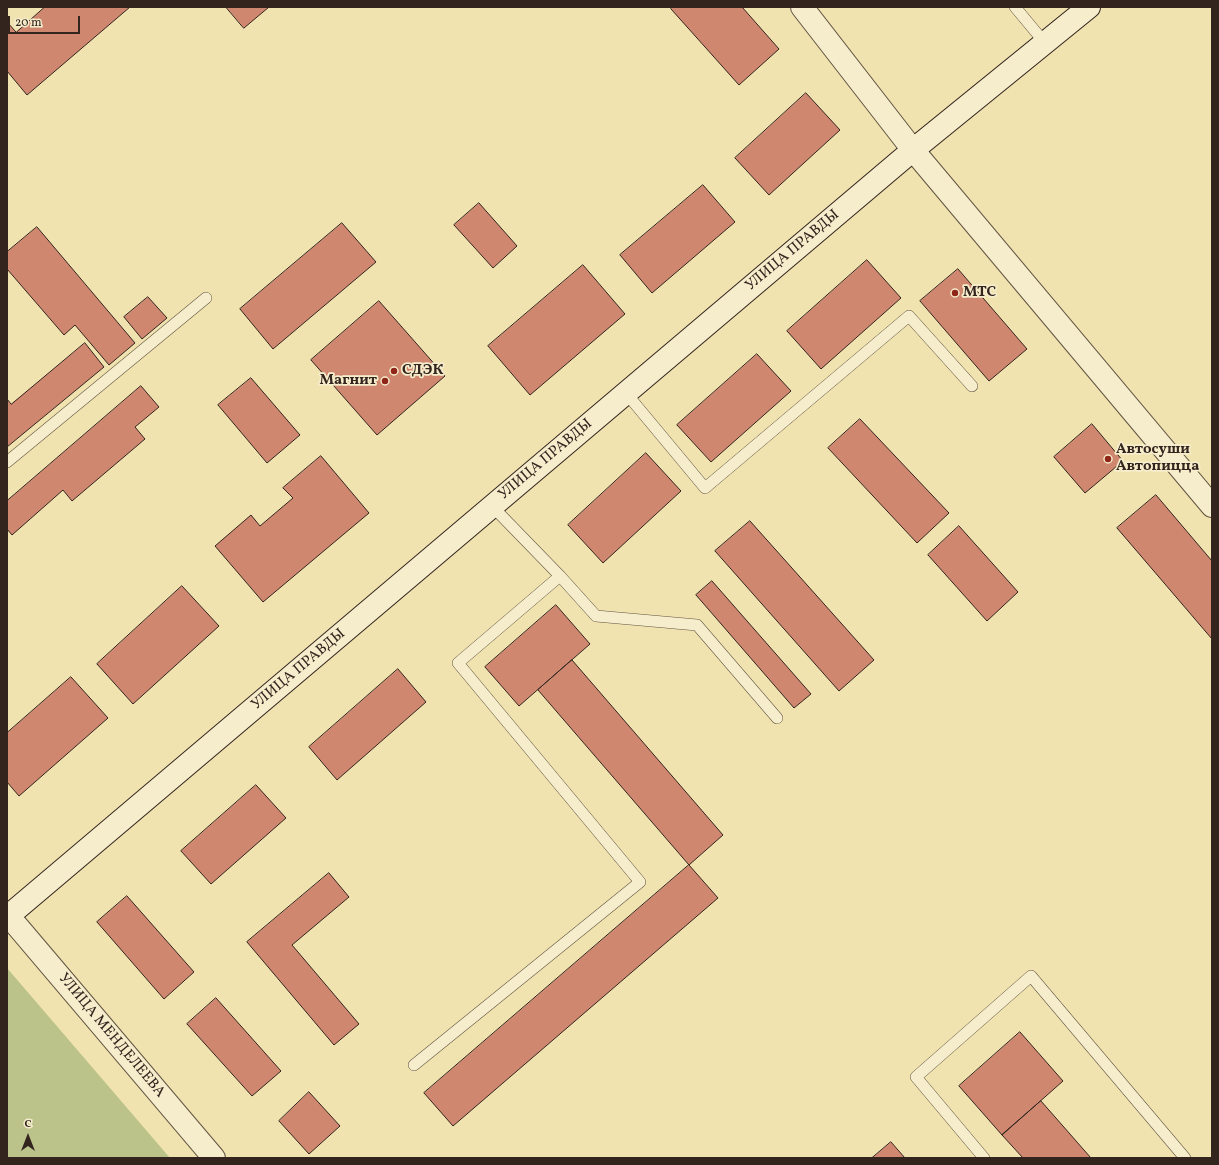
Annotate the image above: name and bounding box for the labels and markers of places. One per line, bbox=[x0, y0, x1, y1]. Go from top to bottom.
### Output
place label: МТС bbox=[963, 284, 996, 302]
marker: МТС bbox=[950, 288, 960, 298]
place label: СДЭК bbox=[402, 362, 443, 380]
marker: СДЭК bbox=[389, 366, 399, 376]
place label: Магнит bbox=[320, 372, 377, 390]
marker: Магнит bbox=[380, 376, 390, 386]
place label: Автосуши Автопицца bbox=[1116, 441, 1199, 476]
marker: Автосуши Автопицца bbox=[1103, 454, 1113, 464]

